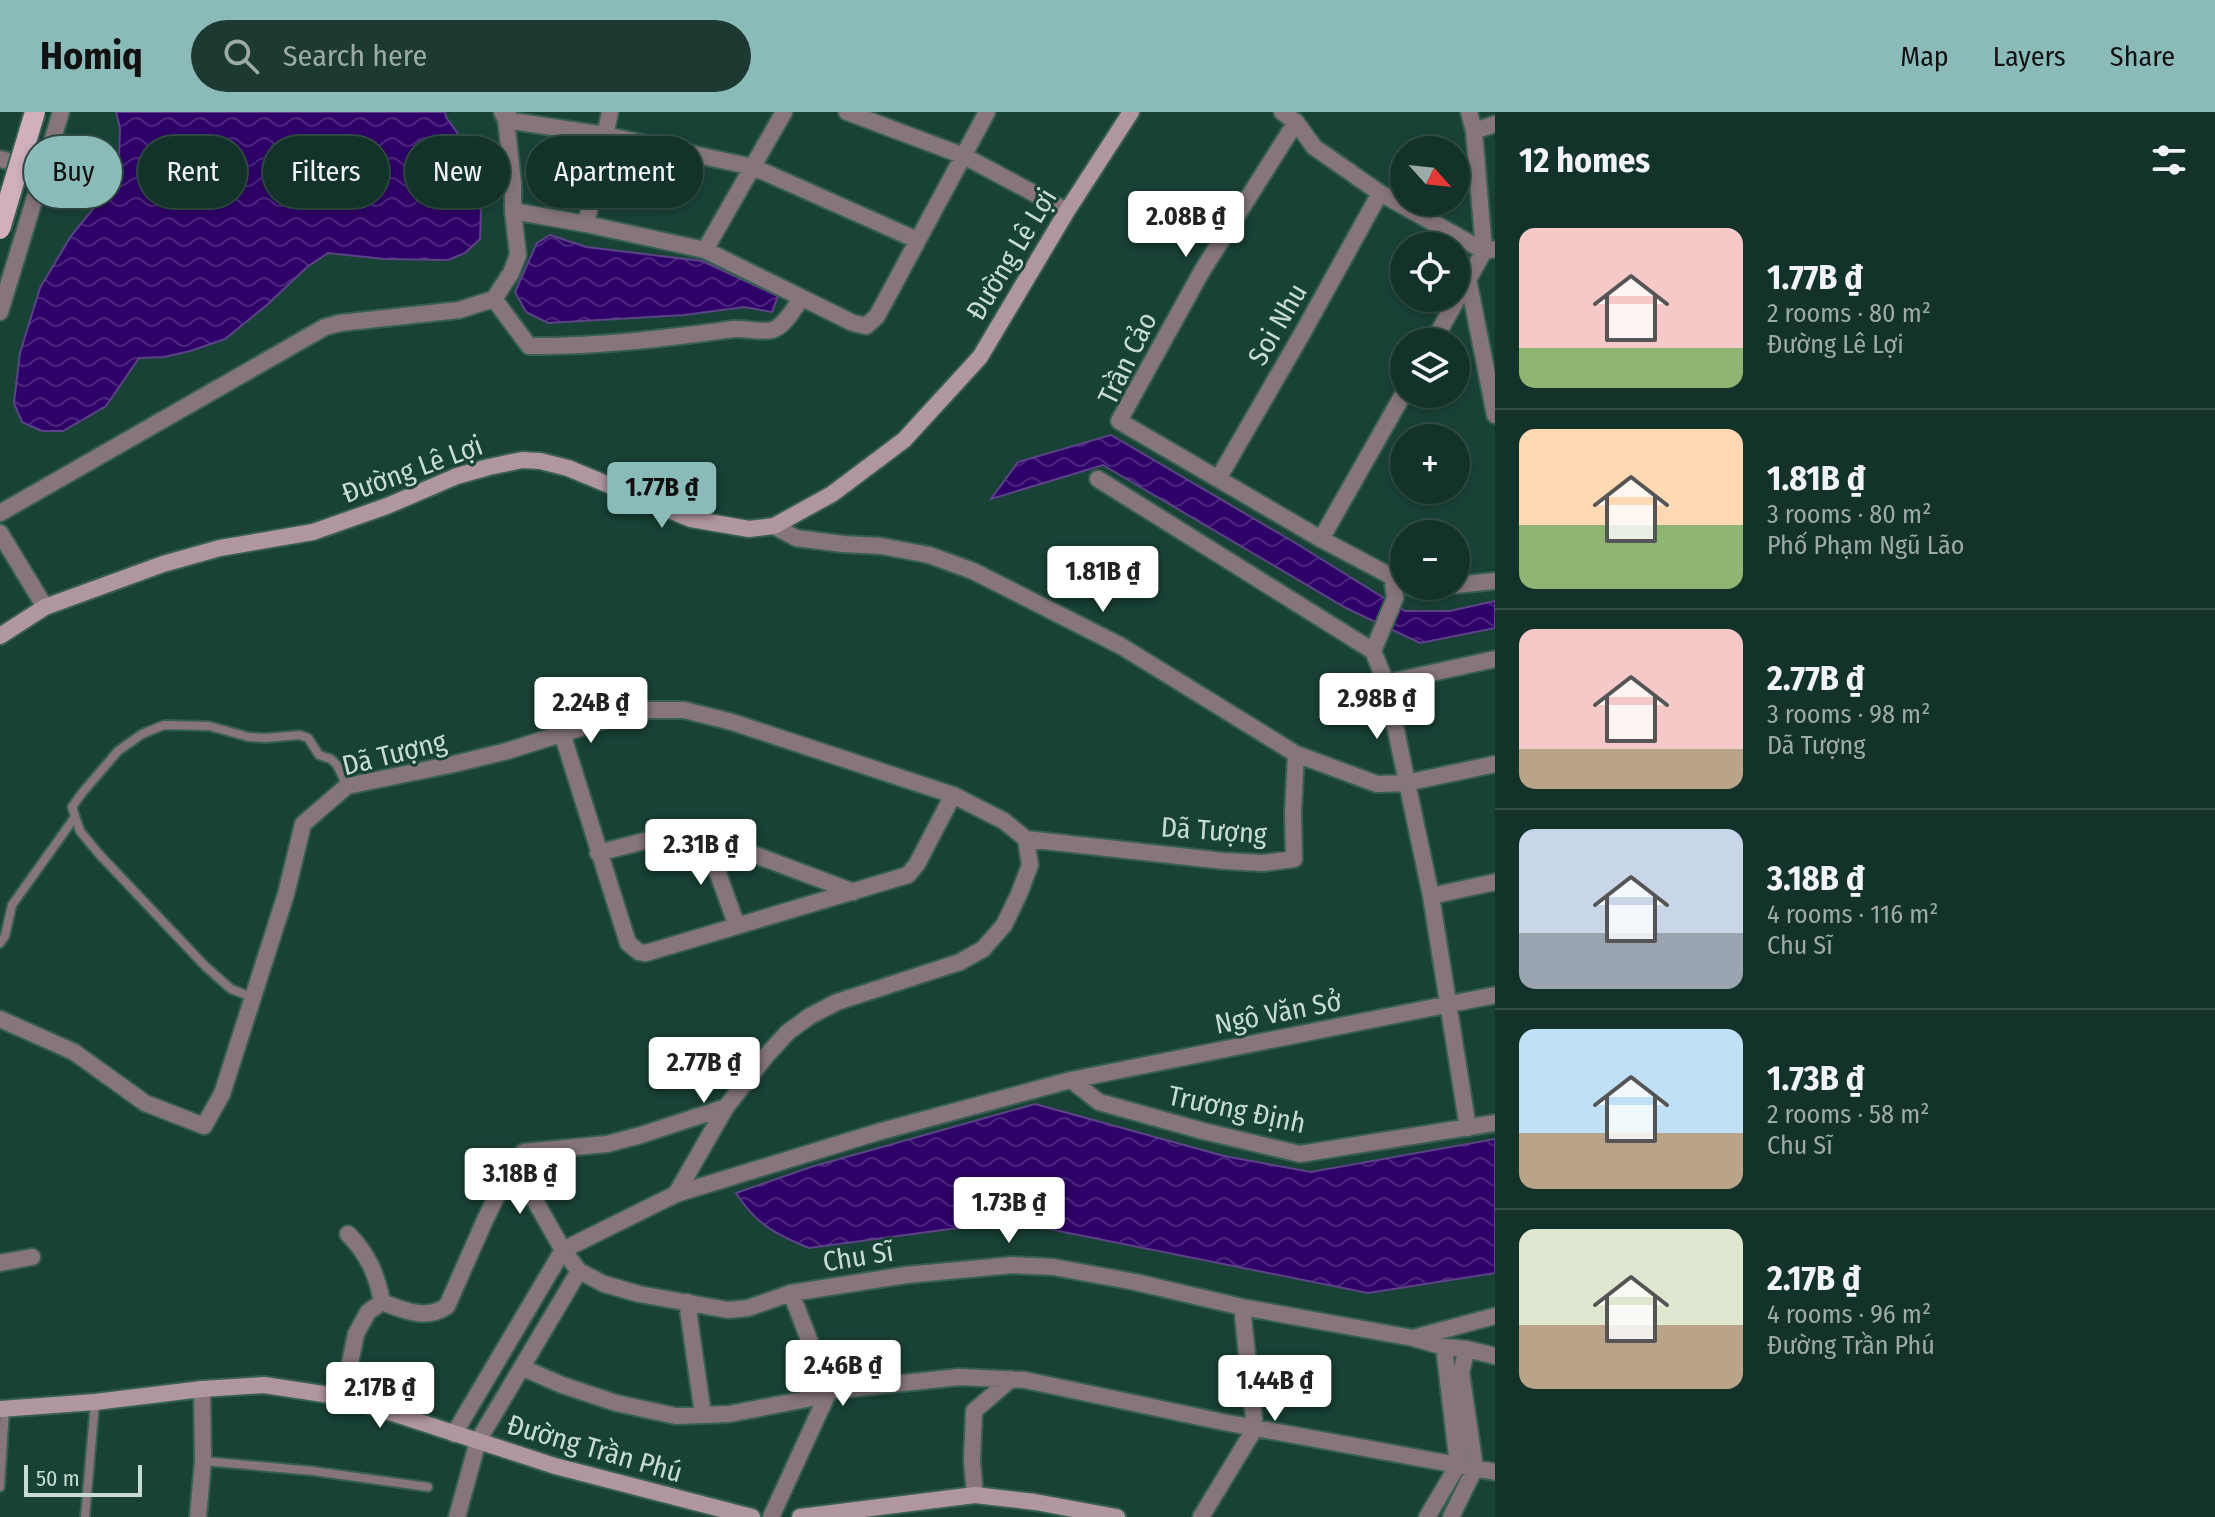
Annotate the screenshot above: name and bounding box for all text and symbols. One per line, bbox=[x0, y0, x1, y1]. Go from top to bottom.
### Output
search box bbox=[191, 20, 751, 92]
text: Homiq bbox=[40, 33, 143, 79]
icon: search bbox=[219, 34, 263, 78]
text: Search here bbox=[283, 38, 427, 74]
text: Map bbox=[1900, 40, 1949, 73]
text: Layers bbox=[1993, 40, 2066, 73]
text: Share bbox=[2110, 40, 2175, 73]
chip: Buy bbox=[24, 136, 122, 208]
chip: Rent bbox=[138, 136, 247, 208]
chip: Filters bbox=[263, 136, 389, 208]
chip: New bbox=[405, 136, 510, 208]
chip: Apartment bbox=[526, 136, 703, 208]
north arrow bbox=[1390, 136, 1470, 216]
map controls bbox=[1390, 136, 1470, 600]
icon: filters bbox=[2147, 138, 2191, 182]
text: 12 homes bbox=[1519, 140, 1650, 181]
street label: Đường Lê Lợi bbox=[959, 183, 1064, 326]
pin: 2.08B ₫ bbox=[1112, 191, 1260, 259]
text: 2.08B ₫ bbox=[1146, 201, 1226, 232]
button: locate bbox=[1390, 232, 1470, 312]
text: 1.77B ₫ bbox=[1767, 257, 1863, 298]
icon: home bbox=[1583, 260, 1679, 356]
street label: Soi Nhu bbox=[1241, 278, 1314, 371]
text: 2 rooms · 80 m² bbox=[1767, 298, 1931, 329]
street label: Trần Cảo bbox=[1091, 307, 1164, 410]
button: layers bbox=[1390, 328, 1470, 408]
text: Đường Lê Lợi bbox=[1767, 329, 1904, 360]
button: + bbox=[1390, 424, 1470, 504]
street label: Đường Lê Lợi bbox=[337, 429, 487, 510]
text: 1.81B ₫ bbox=[1767, 458, 1866, 499]
icon: home bbox=[1583, 461, 1679, 557]
pin: 1.77B ₫ bbox=[588, 462, 736, 530]
text: 1.77B ₫ bbox=[625, 472, 699, 503]
text: 3 rooms · 80 m² bbox=[1767, 499, 1931, 530]
button: − bbox=[1390, 520, 1470, 600]
text: Phố Phạm Ngũ Lão bbox=[1767, 530, 1964, 561]
pin: 1.81B ₫ bbox=[1029, 546, 1177, 614]
text: 1.81B ₫ bbox=[1065, 556, 1141, 587]
text: 2.77B ₫ bbox=[1767, 658, 1864, 699]
icon: home bbox=[1583, 661, 1679, 757]
pin: 2.98B ₫ bbox=[1303, 673, 1451, 741]
pin: 2.24B ₫ bbox=[517, 677, 665, 745]
text: 2.98B ₫ bbox=[1338, 683, 1416, 714]
text: 2.24B ₫ bbox=[552, 687, 630, 718]
text: 3 rooms · 98 m² bbox=[1767, 699, 1930, 730]
street label: Dã Tượng bbox=[339, 724, 450, 782]
text: Dã Tượng bbox=[1767, 730, 1866, 761]
street label: Dã Tượng bbox=[1160, 810, 1269, 851]
pin: 2.31B ₫ bbox=[627, 819, 775, 887]
text: 2.31B ₫ bbox=[663, 829, 739, 860]
text: 3.18B ₫ bbox=[1767, 858, 1865, 899]
icon: home bbox=[1583, 861, 1679, 957]
text: 4 rooms · 116 m² bbox=[1767, 899, 1938, 930]
text: Chu Sĩ bbox=[1767, 930, 1833, 961]
street label: Ngô Văn Sở bbox=[1212, 984, 1344, 1041]
pin: 2.77B ₫ bbox=[630, 1037, 778, 1105]
text: 2.77B ₫ bbox=[667, 1047, 741, 1078]
text: 1.73B ₫ bbox=[1767, 1058, 1864, 1099]
icon: home bbox=[1583, 1061, 1679, 1157]
street label: Trương Định bbox=[1165, 1079, 1309, 1140]
text: 2 rooms · 58 m² bbox=[1767, 1099, 1929, 1130]
text: Chu Sĩ bbox=[1767, 1130, 1833, 1161]
pin: 3.18B ₫ bbox=[446, 1148, 594, 1216]
text: 3.18B ₫ bbox=[483, 1158, 557, 1189]
pin: 1.73B ₫ bbox=[935, 1177, 1083, 1245]
text: 1.73B ₫ bbox=[972, 1187, 1046, 1218]
street label: Chu Sĩ bbox=[820, 1235, 897, 1278]
text: 2.17B ₫ bbox=[1767, 1258, 1861, 1299]
icon: home bbox=[1583, 1261, 1679, 1357]
text: 4 rooms · 96 m² bbox=[1767, 1299, 1931, 1330]
text: Đường Trần Phú bbox=[1767, 1330, 1935, 1361]
pin: 2.46B ₫ bbox=[769, 1340, 917, 1408]
text: 2.46B ₫ bbox=[804, 1350, 882, 1381]
pin: 1.44B ₫ bbox=[1201, 1355, 1349, 1423]
pin: 2.17B ₫ bbox=[306, 1362, 454, 1430]
text: 1.44B ₫ bbox=[1236, 1365, 1314, 1396]
text: 2.17B ₫ bbox=[344, 1372, 416, 1403]
street label: Đường Trần Phú bbox=[503, 1408, 686, 1489]
scale bar bbox=[24, 1461, 142, 1497]
text: 50 m bbox=[36, 1465, 80, 1492]

